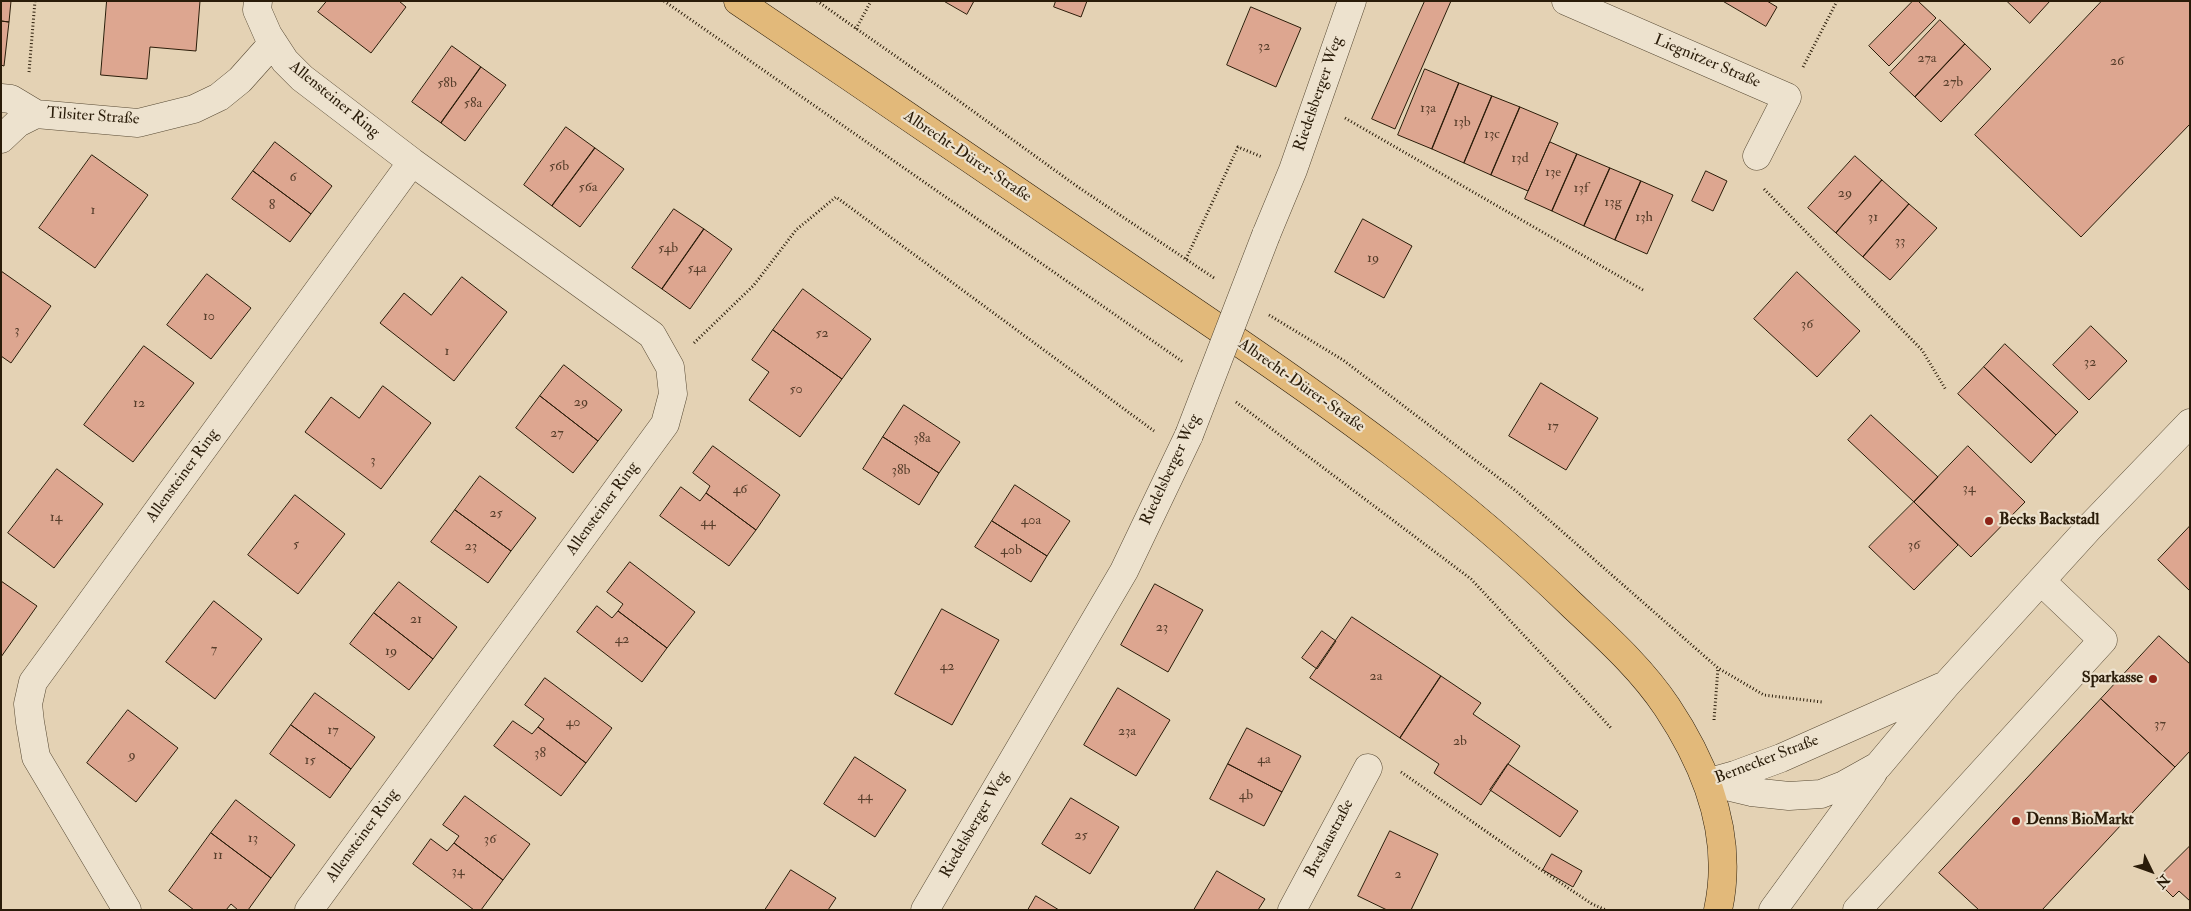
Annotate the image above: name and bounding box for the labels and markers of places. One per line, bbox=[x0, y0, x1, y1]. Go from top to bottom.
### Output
place label: Becks Backstadl bbox=[1999, 511, 2099, 531]
marker: Becks Backstadl bbox=[1983, 515, 1995, 527]
place label: Sparkasse bbox=[2082, 669, 2143, 689]
marker: Sparkasse bbox=[2147, 673, 2159, 685]
place label: Denns BioMarkt bbox=[2026, 811, 2134, 831]
marker: Denns BioMarkt bbox=[2010, 815, 2022, 827]

